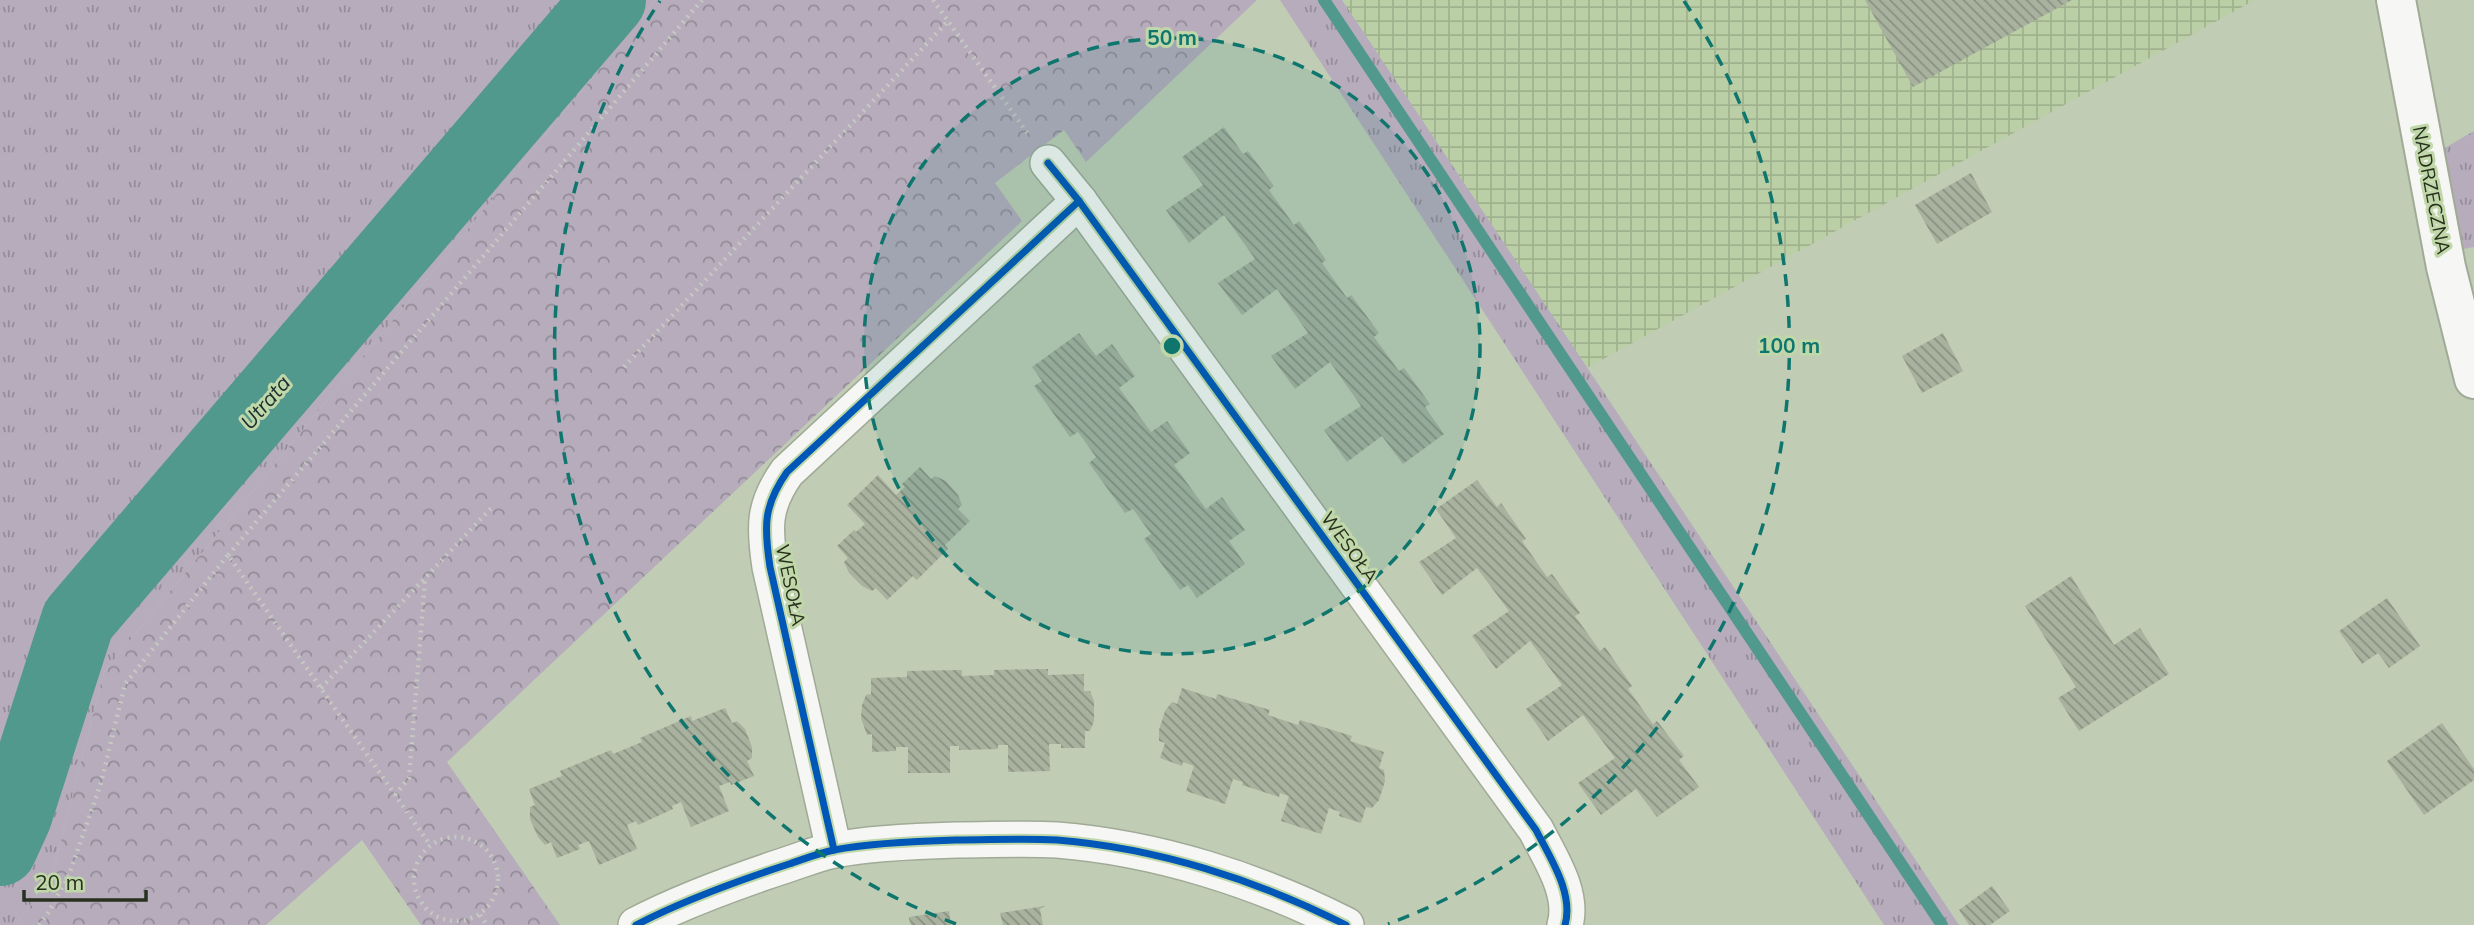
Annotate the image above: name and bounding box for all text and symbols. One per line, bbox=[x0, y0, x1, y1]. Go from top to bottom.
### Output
text: 50 m bbox=[1147, 24, 1197, 50]
street label: NADRZECZNA bbox=[2408, 124, 2456, 256]
text: 100 m bbox=[1758, 332, 1820, 358]
centre of rings bbox=[1160, 334, 1184, 358]
water label: Utrata bbox=[235, 370, 295, 434]
street label: WESOŁA bbox=[1316, 507, 1384, 587]
street label: WESOŁA bbox=[771, 542, 811, 628]
scale bar bbox=[24, 858, 147, 902]
text: 20 m bbox=[35, 869, 84, 895]

